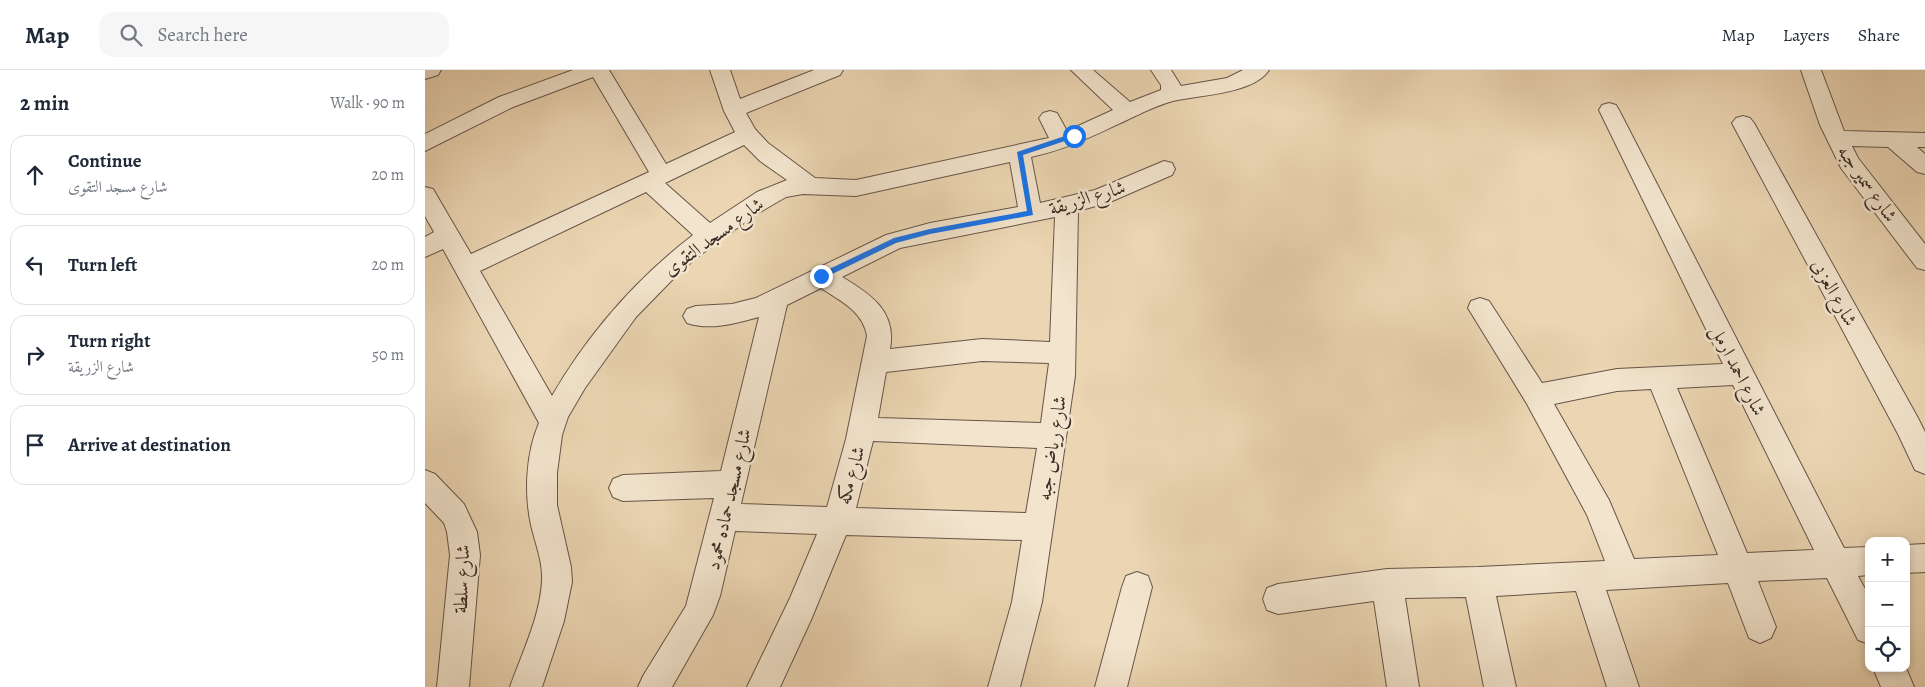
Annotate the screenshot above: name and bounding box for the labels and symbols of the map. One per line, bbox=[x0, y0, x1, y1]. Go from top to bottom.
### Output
route start bbox=[1063, 125, 1086, 148]
street label: شارع سمير جبه bbox=[1830, 140, 1903, 228]
street label: شارع الزريقة bbox=[1046, 174, 1129, 224]
street label: شارع مسجد التقوى bbox=[658, 192, 770, 284]
street label: شارع العزبى bbox=[1803, 254, 1863, 332]
route end bbox=[810, 265, 833, 288]
street label: شارع احمد ارمل bbox=[1702, 321, 1772, 421]
street label: شارع رياض جبه bbox=[1031, 394, 1075, 503]
street label: شارع مسجد حماده محمود bbox=[700, 426, 760, 573]
street label: شارع مكه bbox=[830, 443, 874, 508]
street label: شارع سلطة bbox=[448, 544, 478, 614]

